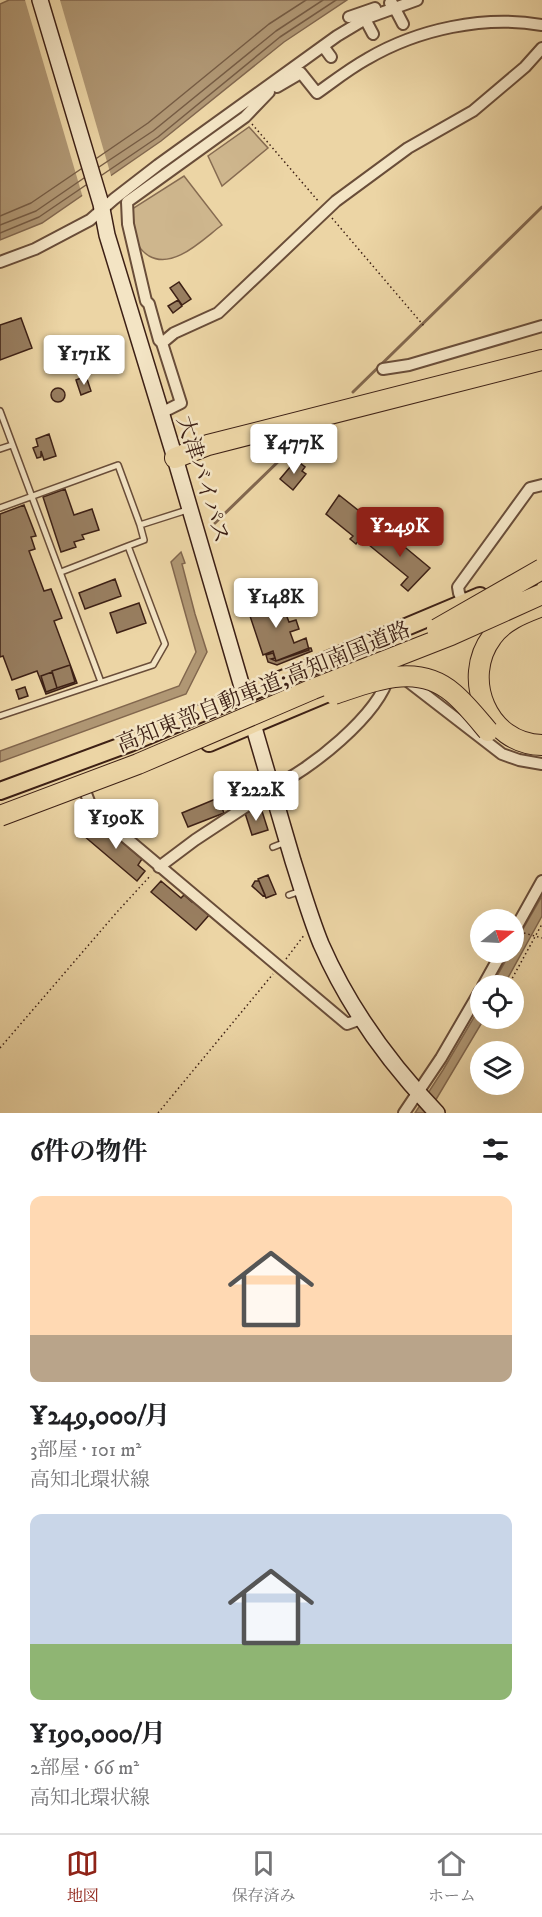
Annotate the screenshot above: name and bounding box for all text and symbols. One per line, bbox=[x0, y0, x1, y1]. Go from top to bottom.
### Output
pin: ¥171K bbox=[42, 335, 126, 386]
text: ¥171K bbox=[58, 342, 110, 367]
street label: 大津バイパス bbox=[170, 413, 235, 546]
pin: ¥477K bbox=[252, 424, 336, 475]
text: ¥477K bbox=[264, 431, 324, 456]
pin: ¥249K bbox=[358, 507, 442, 558]
text: ¥249K bbox=[371, 514, 429, 539]
pin: ¥148K bbox=[234, 578, 318, 629]
text: ¥148K bbox=[248, 585, 304, 610]
street label: 高知東部自動車道;高知南国道路 bbox=[113, 616, 414, 759]
pin: ¥222K bbox=[214, 771, 298, 822]
text: ¥222K bbox=[228, 778, 284, 803]
pin: ¥190K bbox=[74, 799, 158, 850]
text: ¥190K bbox=[88, 806, 144, 831]
north arrow bbox=[470, 909, 524, 963]
map controls bbox=[470, 909, 524, 1095]
button: locate bbox=[470, 975, 524, 1029]
button: layers bbox=[470, 1041, 524, 1095]
icon: filters bbox=[479, 1133, 512, 1166]
text: 6件の物件 bbox=[30, 1136, 148, 1169]
icon: home bbox=[217, 1235, 325, 1343]
text: ¥249,000/月 bbox=[30, 1400, 170, 1433]
text: 3部屋 · 101 m² bbox=[30, 1438, 141, 1463]
text: 高知北環状線 bbox=[30, 1468, 150, 1493]
icon: home bbox=[217, 1553, 325, 1661]
text: ¥190,000/月 bbox=[30, 1718, 166, 1751]
text: 2部屋 · 66 m² bbox=[30, 1756, 139, 1781]
text: 高知北環状線 bbox=[30, 1786, 150, 1811]
tab: 地図 bbox=[66, 1847, 99, 1906]
tab: 保存済み bbox=[231, 1847, 295, 1906]
tab: ホーム bbox=[428, 1847, 476, 1906]

